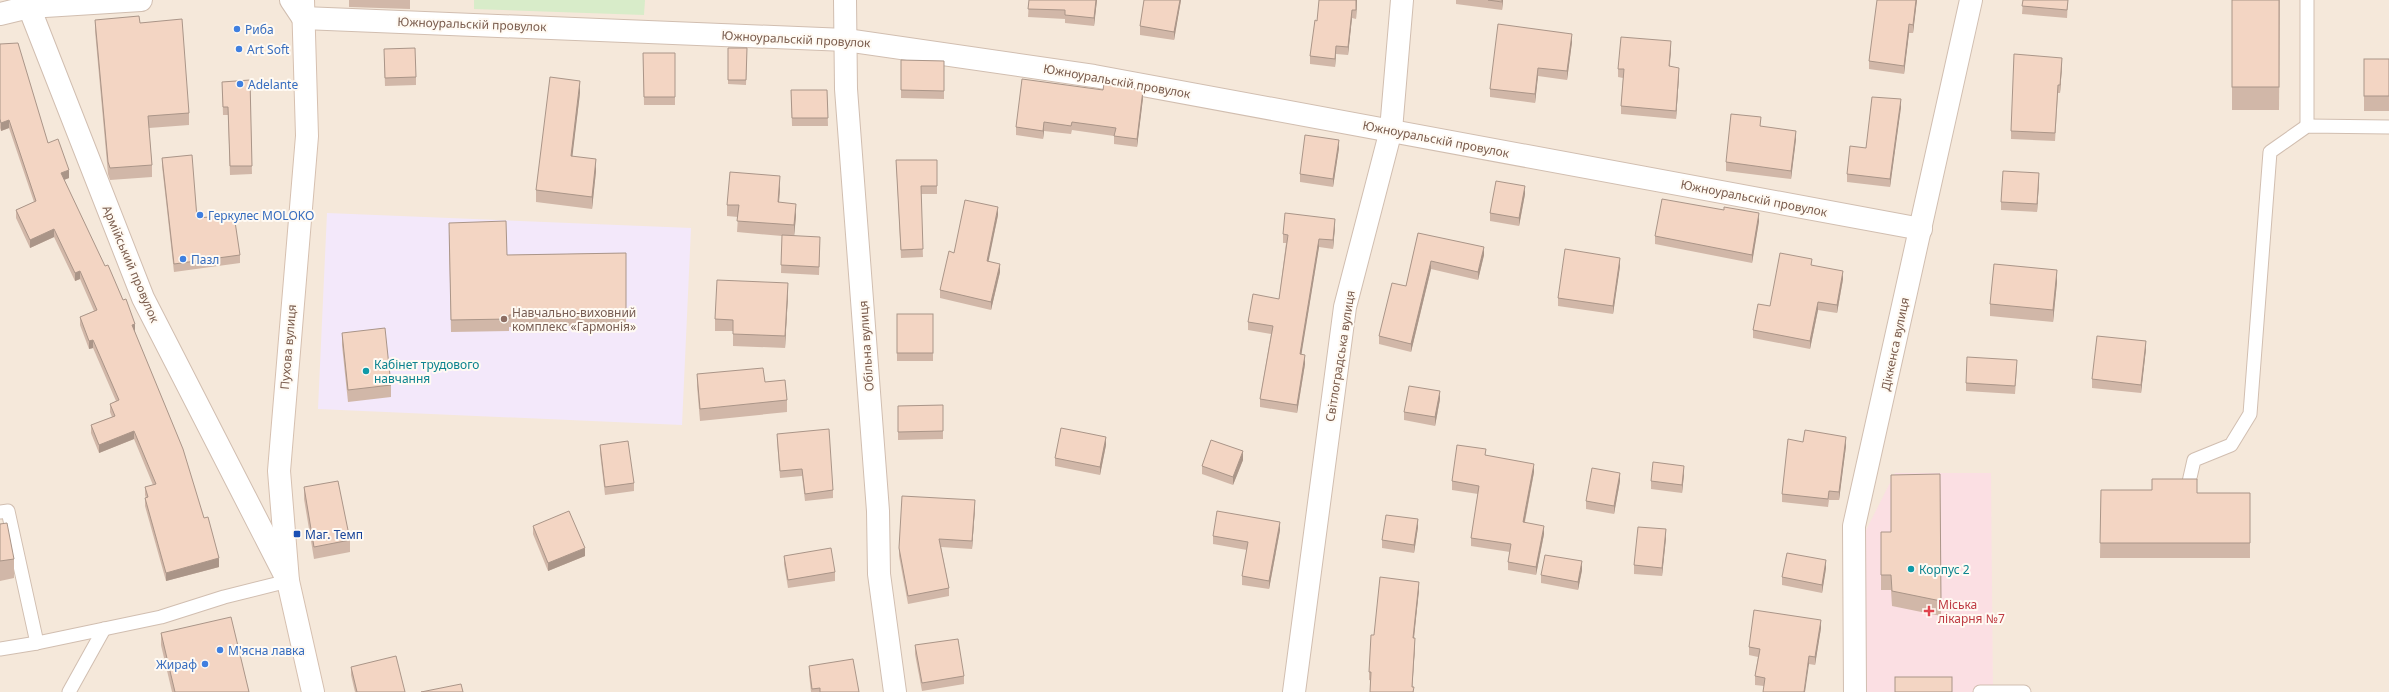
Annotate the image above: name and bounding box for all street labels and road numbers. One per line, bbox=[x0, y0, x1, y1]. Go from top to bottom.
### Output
street label: Южноуральскій провулок bbox=[397, 13, 547, 35]
street label: Южноуральскій провулок bbox=[721, 27, 871, 51]
street label: Южноуральскій провулок bbox=[1042, 60, 1192, 102]
street label: Южноуральскій провулок bbox=[1361, 116, 1511, 162]
street label: Южноуральскій провулок bbox=[1679, 175, 1829, 221]
street label: Армійський провулок bbox=[99, 203, 164, 326]
street label: Світлоградська вулиця bbox=[1321, 289, 1359, 423]
street label: Діккенса вулиця bbox=[1877, 296, 1913, 392]
street label: Обільна вулиця bbox=[854, 300, 878, 392]
street label: Пухова вулиця bbox=[276, 304, 300, 390]

